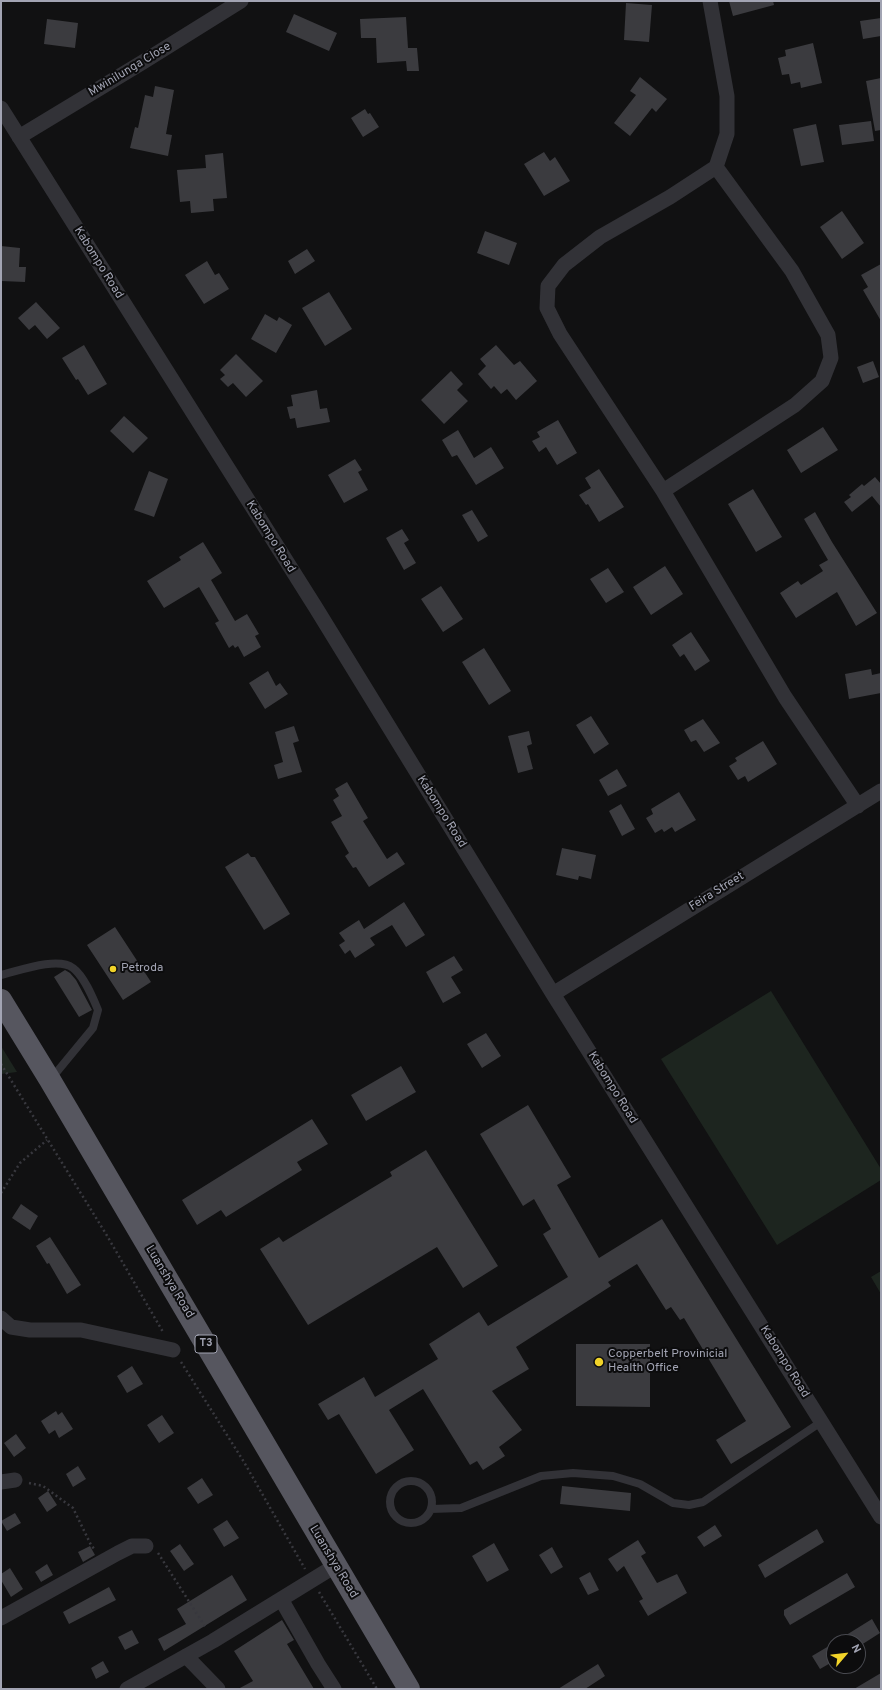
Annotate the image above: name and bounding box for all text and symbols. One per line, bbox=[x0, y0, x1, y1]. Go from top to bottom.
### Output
street label: Mwinilunga Close bbox=[86, 40, 174, 100]
street label: Kabompo Road bbox=[70, 224, 126, 302]
street label: Kabompo Road bbox=[242, 498, 298, 576]
street label: Kabompo Road bbox=[413, 773, 469, 851]
street label: Feira Street bbox=[687, 869, 747, 915]
place label: Petroda bbox=[121, 962, 163, 976]
marker: Petroda bbox=[108, 964, 118, 974]
street label: Kabompo Road bbox=[584, 1049, 640, 1127]
street label: Luanshya Road bbox=[142, 1243, 196, 1321]
street label: Kabompo Road bbox=[756, 1323, 812, 1401]
road number: T3 bbox=[195, 1335, 217, 1353]
place label: Copperbelt Provinicial Health Office bbox=[608, 1348, 727, 1376]
marker: Copperbelt Provinicial Health Office bbox=[593, 1356, 605, 1368]
street label: Luanshya Road bbox=[306, 1523, 360, 1601]
north arrow bbox=[826, 1634, 866, 1674]
text: N bbox=[848, 1642, 864, 1656]

